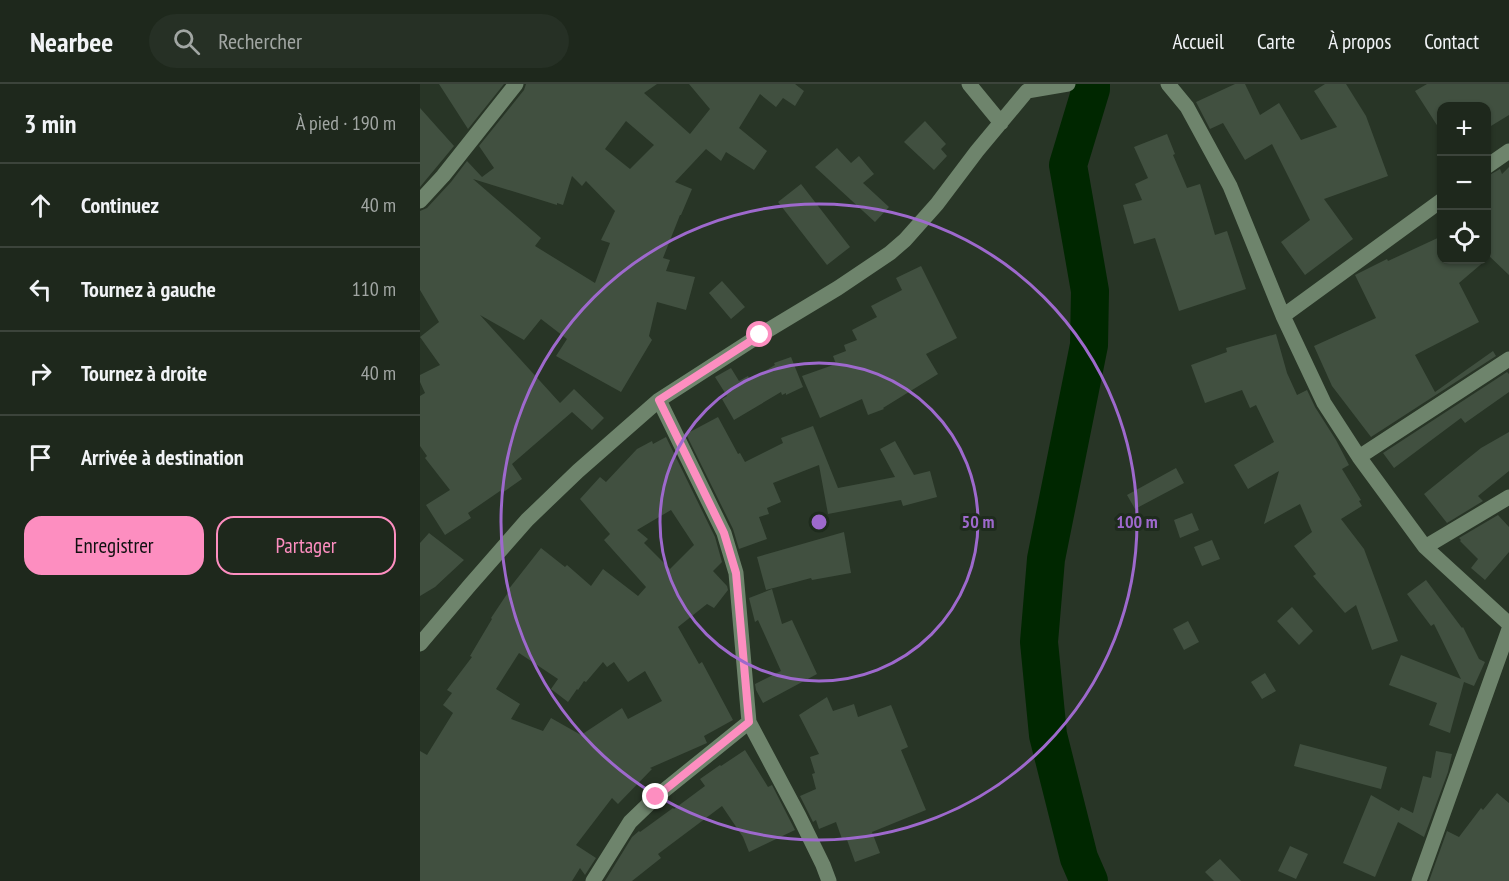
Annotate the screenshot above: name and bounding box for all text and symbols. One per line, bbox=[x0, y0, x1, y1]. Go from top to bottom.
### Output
search box bbox=[149, 14, 569, 68]
text: Nearbee bbox=[30, 23, 113, 60]
icon: search bbox=[170, 25, 203, 58]
text: Rechercher bbox=[218, 27, 302, 55]
text: Accueil bbox=[1172, 28, 1224, 55]
text: Carte bbox=[1257, 28, 1295, 55]
text: À propos bbox=[1328, 28, 1391, 55]
text: Contact bbox=[1424, 28, 1479, 55]
map controls bbox=[1437, 102, 1491, 264]
button: + bbox=[1437, 102, 1491, 156]
text: 3 min bbox=[24, 107, 77, 140]
text: À pied · 190 m bbox=[296, 110, 396, 136]
button: − bbox=[1437, 156, 1491, 210]
icon: ahead bbox=[24, 189, 57, 222]
text: Continuez bbox=[81, 191, 159, 219]
text: 40 m bbox=[361, 192, 396, 218]
button: locate bbox=[1437, 210, 1491, 264]
icon: left bbox=[24, 273, 57, 306]
text: Tournez à gauche bbox=[81, 275, 216, 303]
text: 110 m bbox=[352, 276, 396, 302]
route start bbox=[746, 321, 772, 347]
icon: right bbox=[24, 357, 57, 390]
text: Tournez à droite bbox=[81, 359, 207, 387]
text: 40 m bbox=[361, 360, 396, 386]
icon: arrive bbox=[24, 441, 57, 474]
text: Arrivée à destination bbox=[81, 443, 244, 471]
text: 50 m bbox=[962, 510, 994, 533]
text: 100 m bbox=[1116, 510, 1158, 533]
centre of rings bbox=[809, 512, 829, 532]
button: Enregistrer bbox=[24, 516, 204, 575]
button: Partager bbox=[216, 516, 396, 575]
route end bbox=[642, 783, 668, 809]

